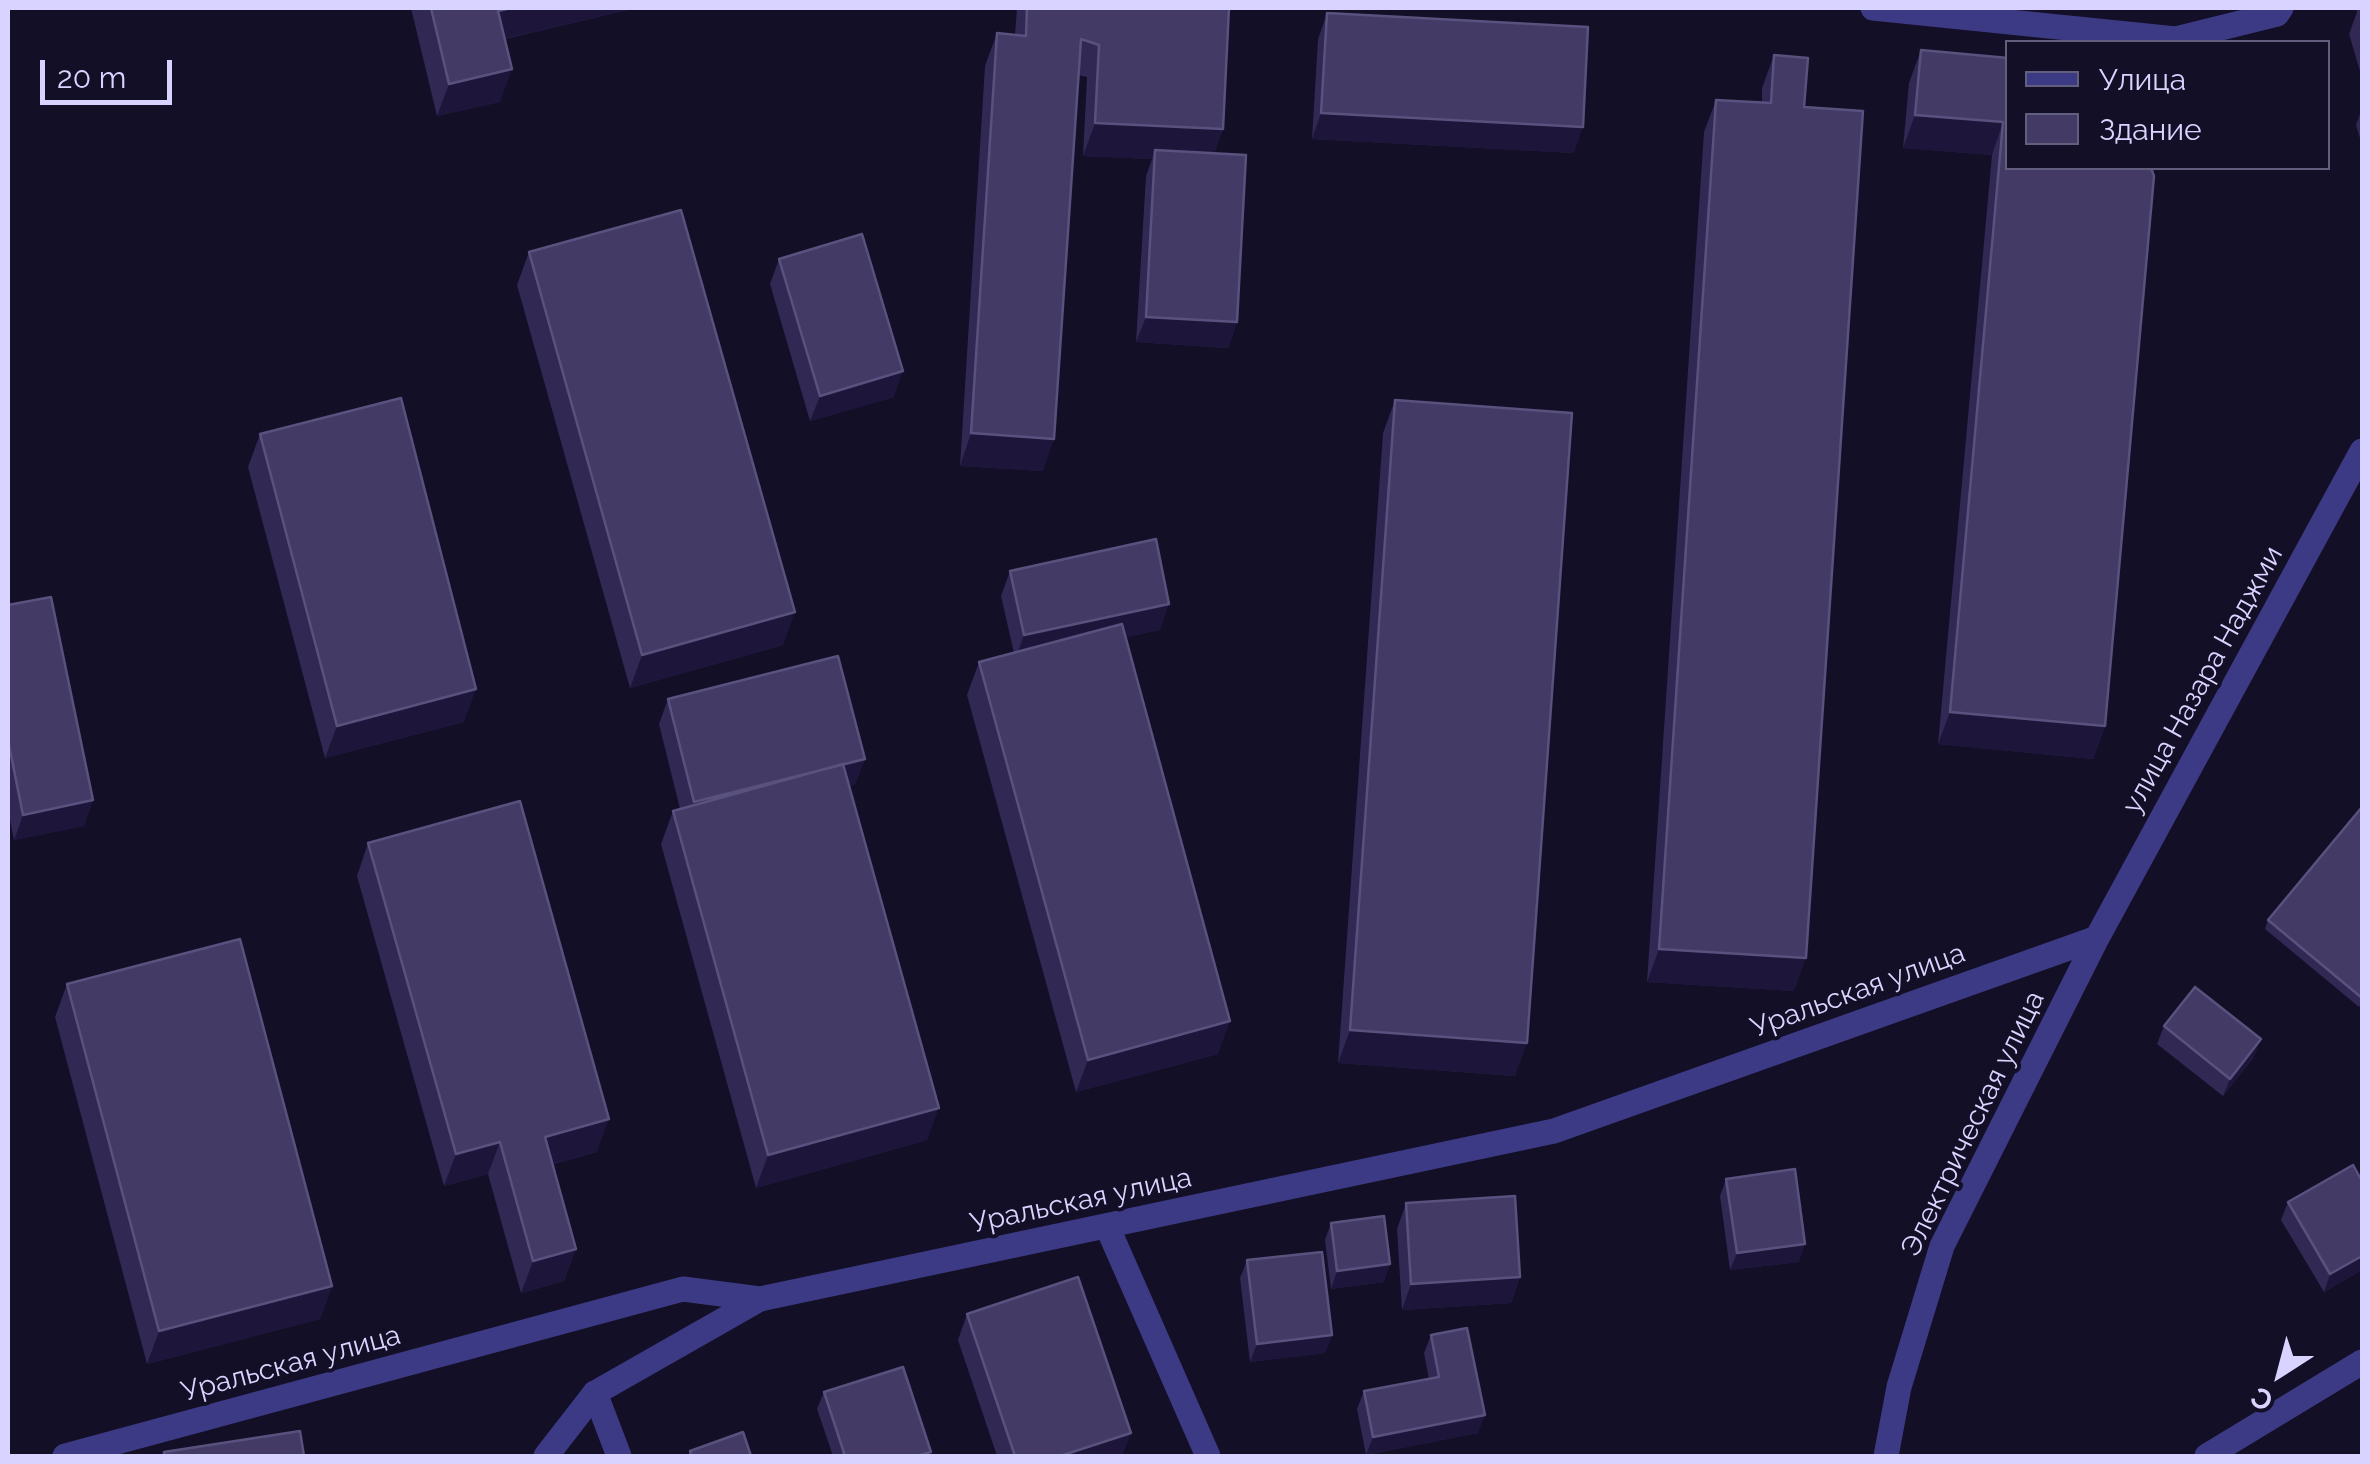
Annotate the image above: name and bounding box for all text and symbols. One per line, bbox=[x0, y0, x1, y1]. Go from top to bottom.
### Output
scale bar bbox=[45, 40, 178, 102]
legend bbox=[2005, 40, 2330, 170]
text: 20 m bbox=[57, 60, 126, 95]
text: Улица bbox=[2099, 62, 2186, 97]
text: Здание bbox=[2099, 112, 2202, 147]
street label: улица Назара Наджми bbox=[2116, 541, 2290, 819]
street label: Уральская улица bbox=[1746, 937, 1970, 1045]
street label: Электрическая улица bbox=[1894, 986, 2052, 1262]
street label: Уральская улица bbox=[967, 1161, 1195, 1241]
street label: Уральская улица bbox=[178, 1319, 404, 1409]
north arrow bbox=[2230, 1324, 2330, 1424]
text: С bbox=[2245, 1380, 2280, 1418]

